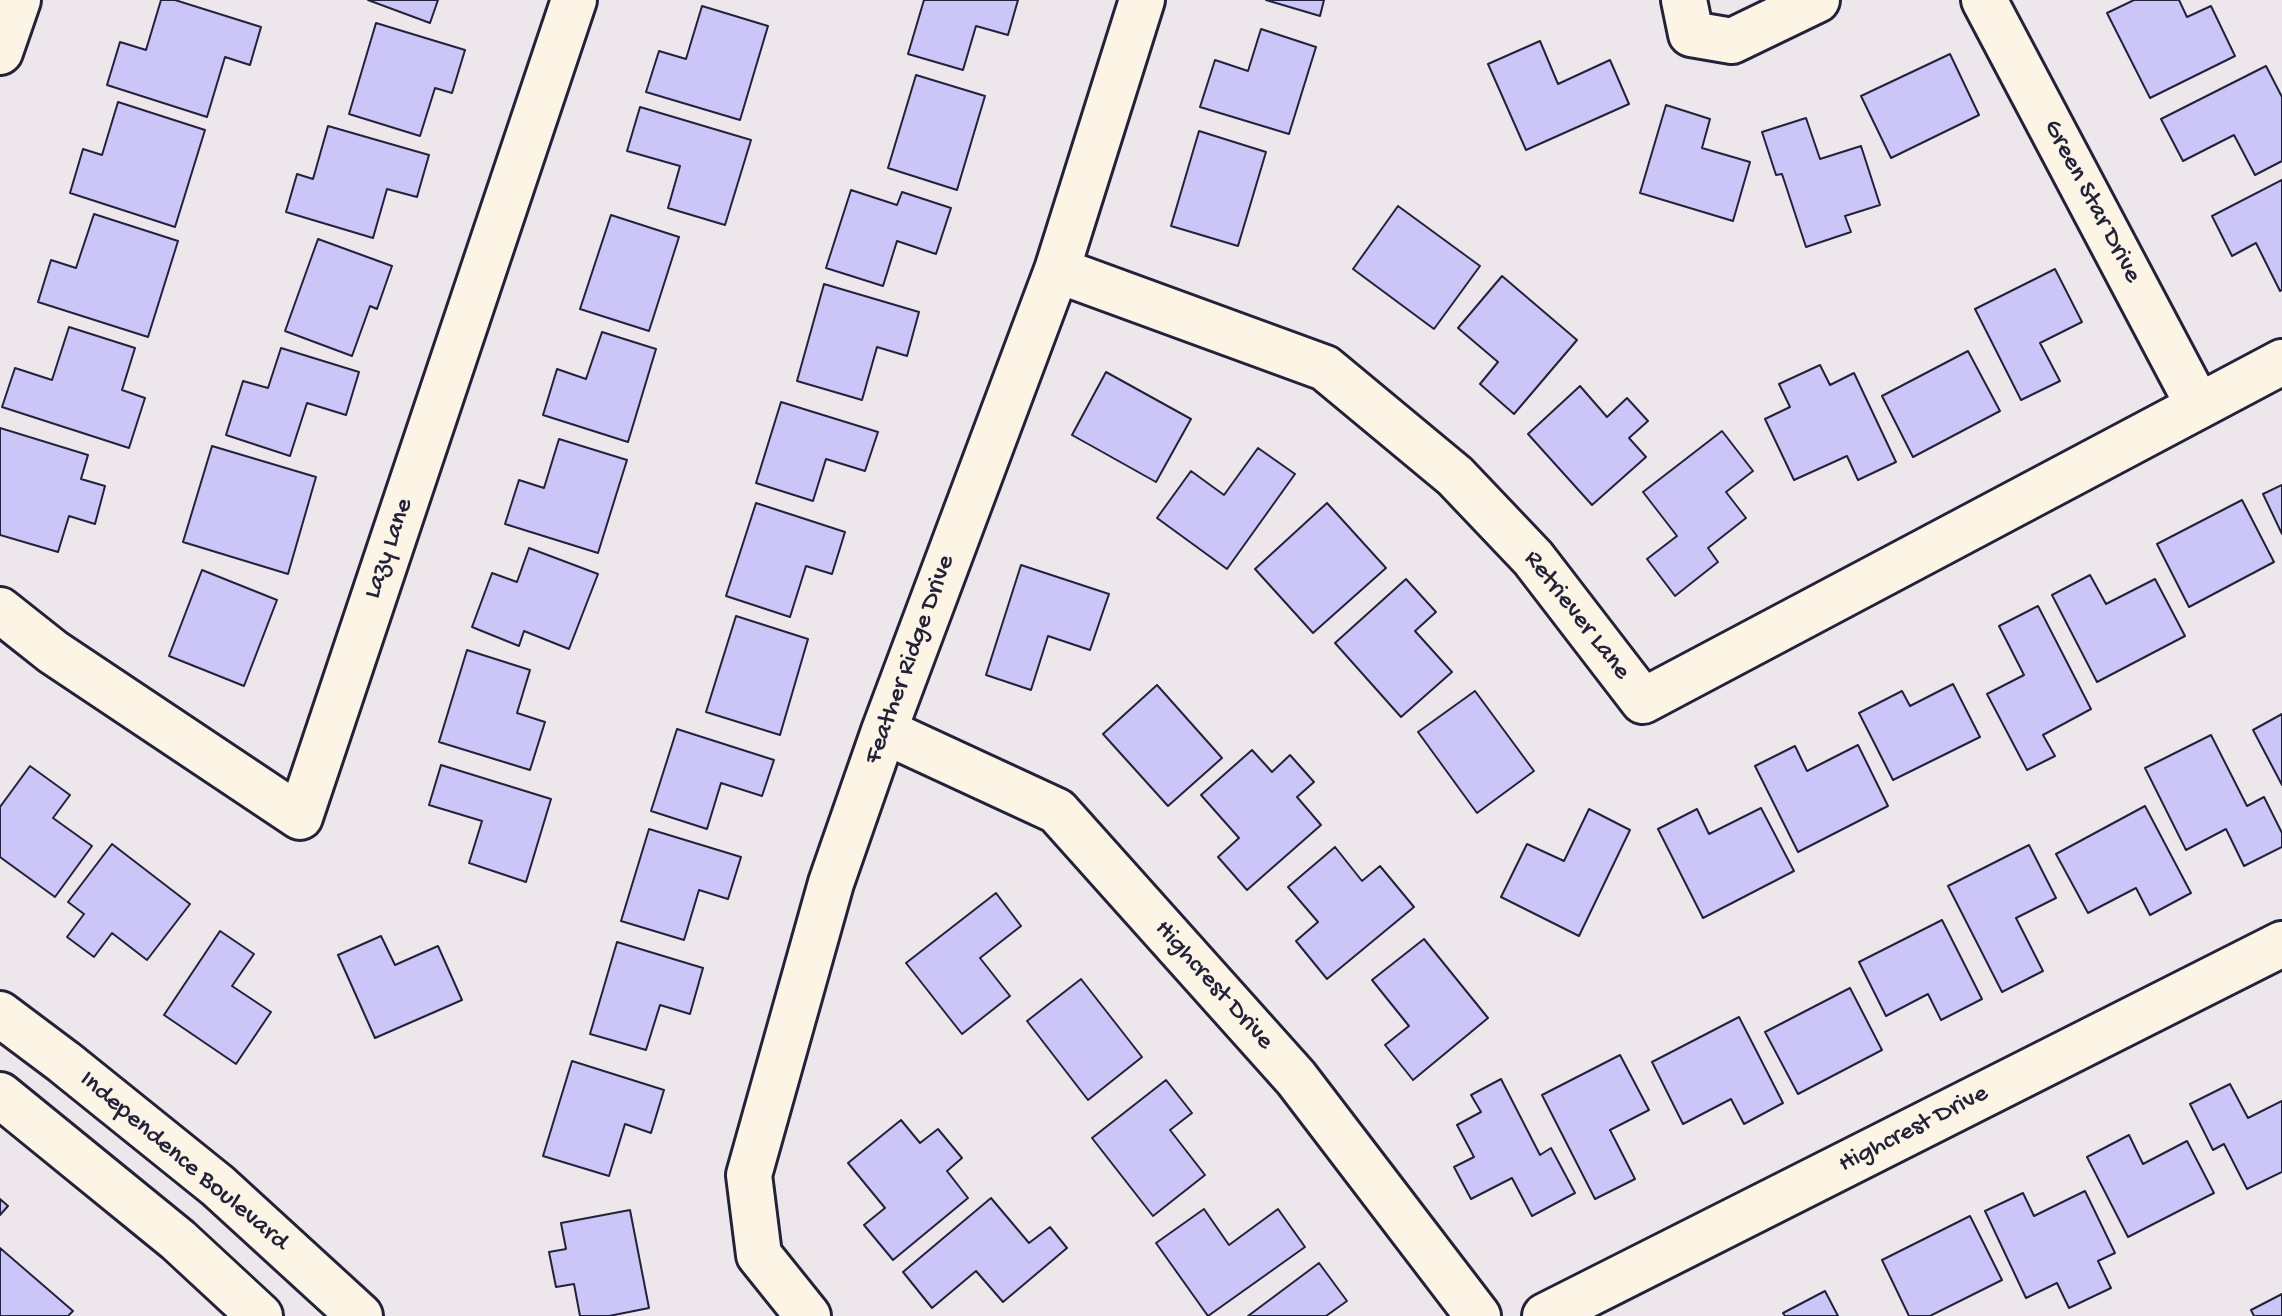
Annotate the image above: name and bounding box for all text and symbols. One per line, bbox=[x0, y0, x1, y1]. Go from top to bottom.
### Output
street label: Green Star Drive bbox=[2035, 115, 2147, 289]
street label: Lazy Lane bbox=[358, 495, 422, 603]
street label: Retriever Lane bbox=[1516, 545, 1636, 687]
street label: Feather Ridge Drive bbox=[859, 551, 963, 769]
street label: Highcrest Drive bbox=[1147, 915, 1279, 1057]
street label: Independence Boulevard bbox=[72, 1065, 294, 1259]
street label: Highcrest Drive bbox=[1834, 1079, 1994, 1181]

